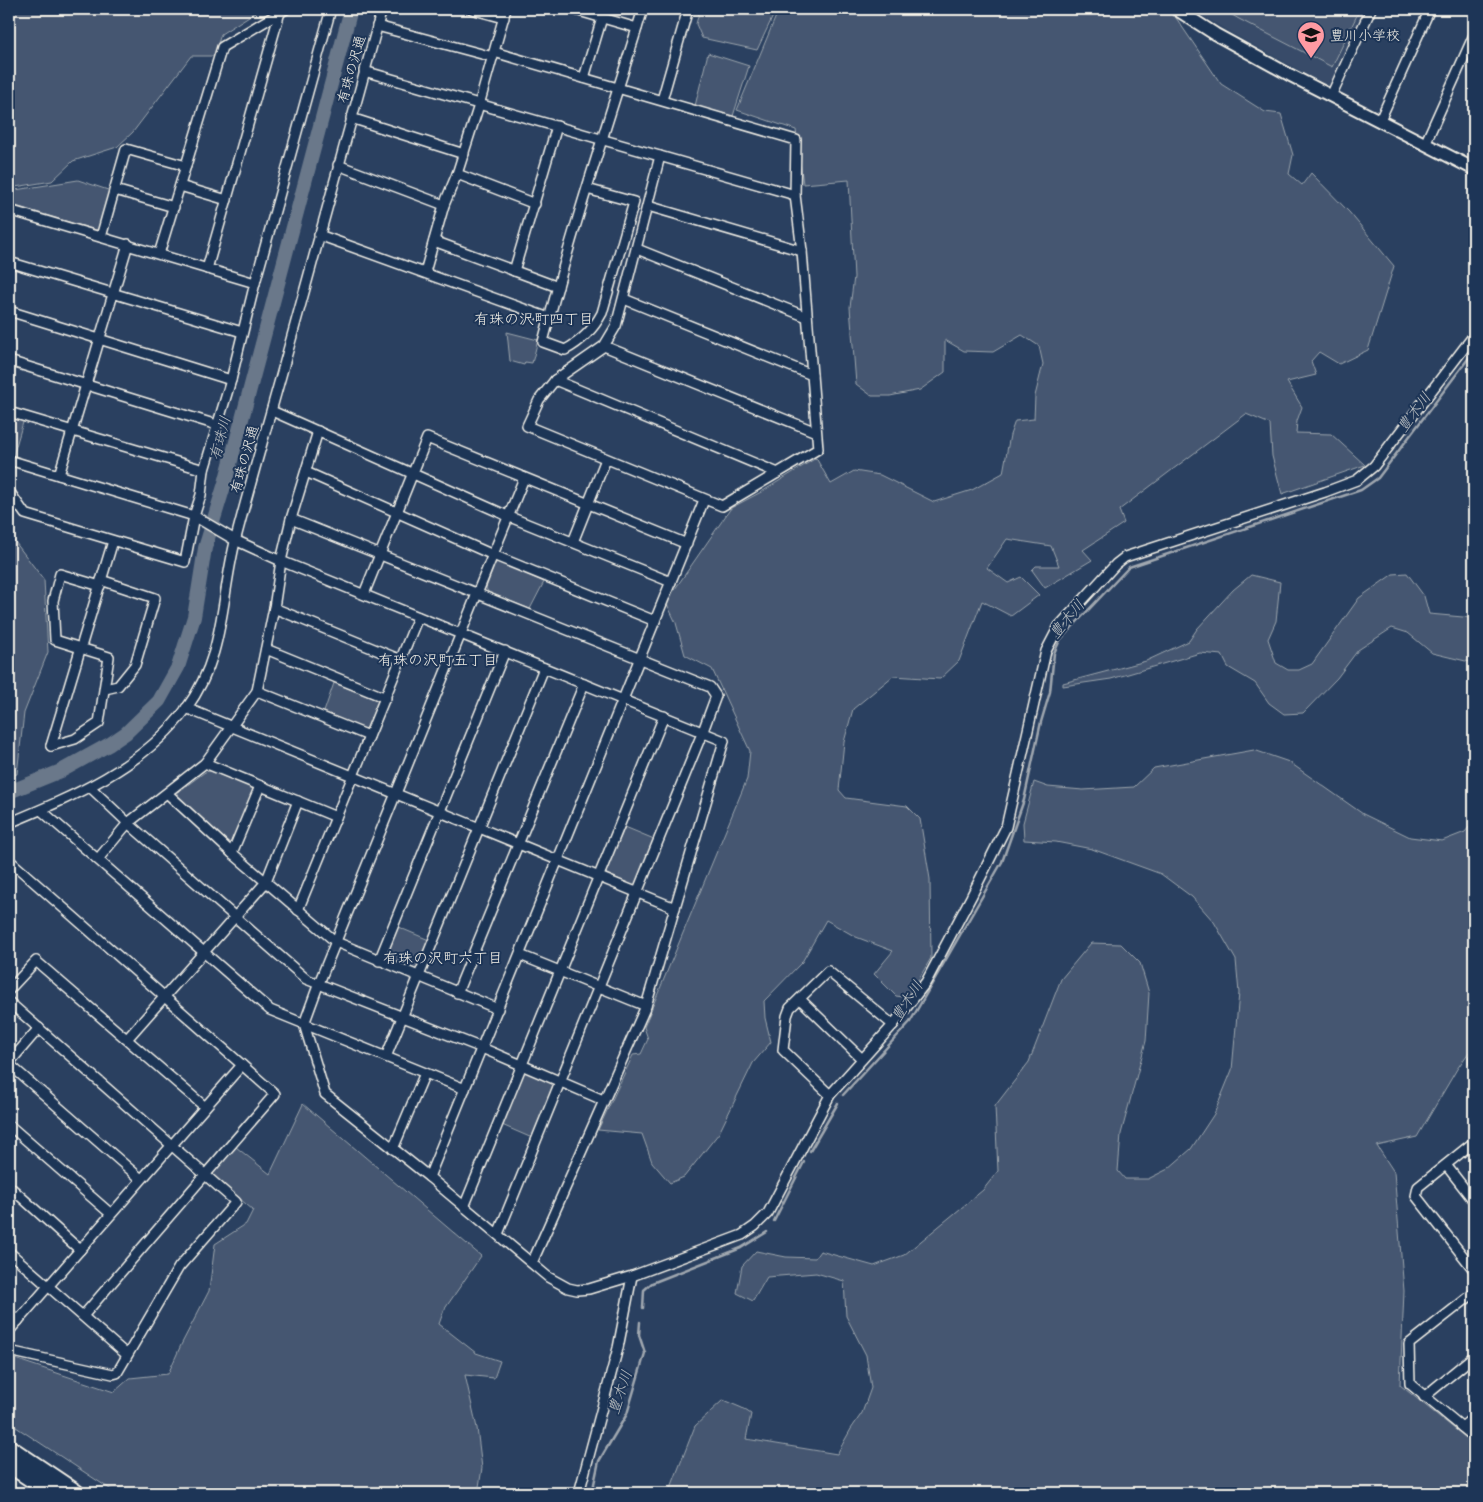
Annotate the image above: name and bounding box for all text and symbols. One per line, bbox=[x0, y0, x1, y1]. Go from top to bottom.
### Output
school or university icon: 豊川小学校 bbox=[1296, 20, 1326, 59]
place label: 豊川小学校 bbox=[1330, 26, 1400, 44]
street label: 有珠の沢通 bbox=[333, 33, 369, 105]
district label: 有珠の沢町四丁目 bbox=[474, 309, 594, 328]
water label: 豊木川 bbox=[1392, 388, 1435, 435]
water label: 有珠川 bbox=[205, 414, 235, 462]
street label: 有珠の沢通 bbox=[226, 423, 262, 495]
water label: 豊木川 bbox=[1045, 595, 1088, 642]
district label: 有珠の沢町五丁目 bbox=[378, 650, 498, 669]
district label: 有珠の沢町六丁目 bbox=[383, 948, 503, 967]
water label: 豊木川 bbox=[886, 977, 927, 1025]
water label: 豊木川 bbox=[603, 1367, 636, 1416]

